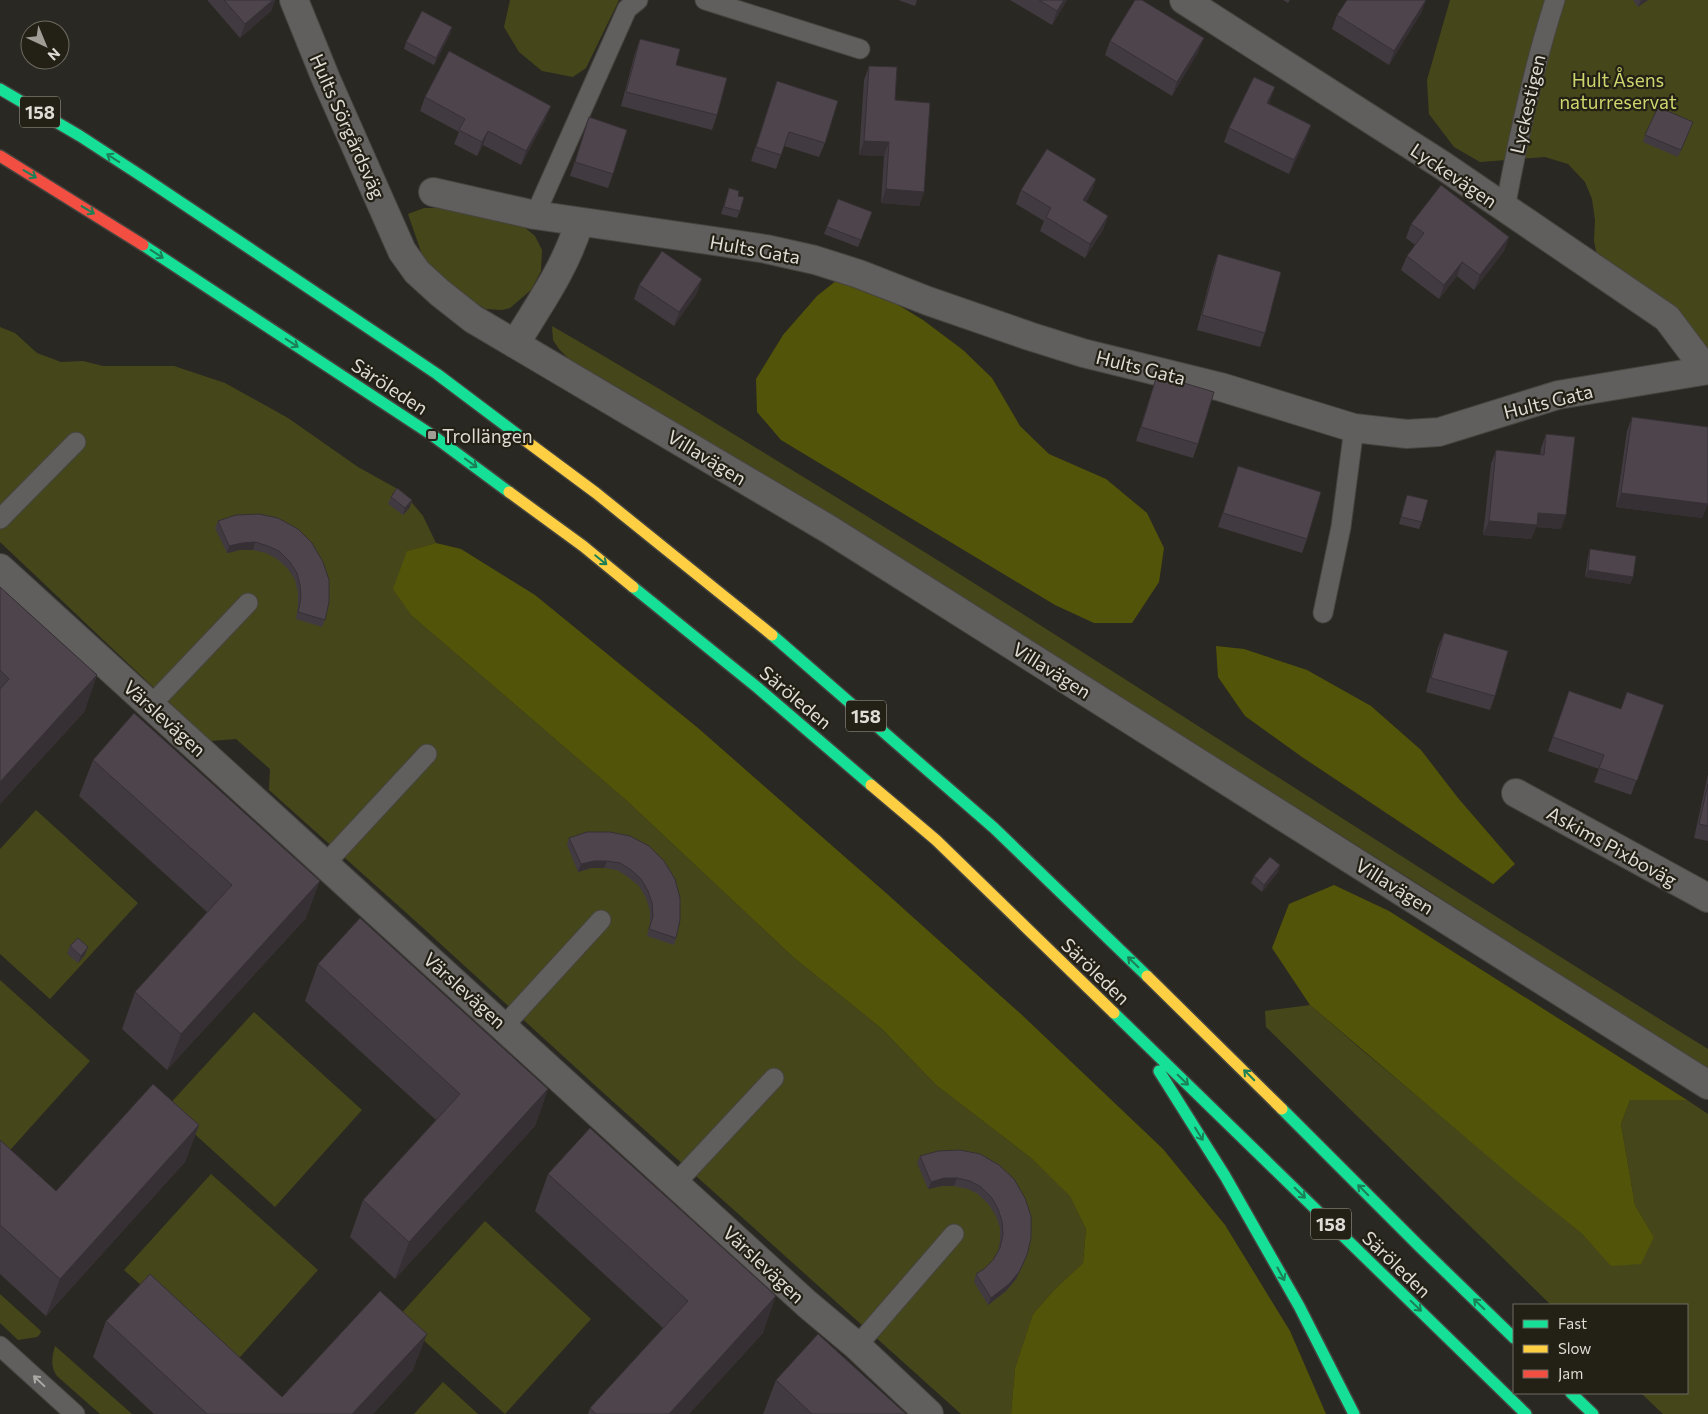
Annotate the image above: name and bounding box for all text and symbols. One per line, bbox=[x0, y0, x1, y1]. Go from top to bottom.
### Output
north arrow bbox=[20, 20, 70, 70]
text: N bbox=[45, 45, 64, 64]
street label: Hults Sörgårdsväg bbox=[306, 50, 390, 202]
street label: Lyckestigen bbox=[1504, 52, 1550, 156]
park label: Hult Åsens naturreservat bbox=[1559, 67, 1677, 113]
road number: 158 bbox=[20, 96, 60, 128]
street label: Lyckevägen bbox=[1406, 138, 1502, 212]
one-way arrow bbox=[106, 153, 120, 163]
one-way arrow bbox=[23, 170, 37, 180]
one-way arrow bbox=[81, 205, 95, 215]
street label: Hults Gata bbox=[708, 230, 802, 268]
one-way arrow bbox=[149, 249, 163, 259]
one-way arrow bbox=[285, 338, 299, 348]
street label: Hults Gata bbox=[1094, 345, 1188, 389]
street label: Säröleden bbox=[348, 353, 432, 419]
street label: Hults Gata bbox=[1501, 379, 1595, 423]
place label: Trollängen bbox=[442, 424, 533, 447]
street label: Villavägen bbox=[663, 425, 751, 489]
marker: Trollängen bbox=[426, 429, 438, 441]
one-way arrow bbox=[464, 458, 478, 468]
one-way arrow bbox=[594, 555, 607, 566]
street label: Villavägen bbox=[1009, 637, 1095, 703]
street label: Säröleden bbox=[756, 660, 836, 734]
street label: Värslevägen bbox=[119, 675, 211, 761]
road number: 158 bbox=[846, 700, 886, 731]
street label: Askims Pixboväg bbox=[1543, 801, 1681, 891]
street label: Villavägen bbox=[1352, 853, 1438, 919]
street label: Säröleden bbox=[1057, 933, 1135, 1009]
street label: Värslevägen bbox=[419, 947, 511, 1033]
one-way arrow bbox=[1127, 956, 1139, 968]
one-way arrow bbox=[1243, 1069, 1255, 1081]
one-way arrow bbox=[1177, 1074, 1189, 1086]
one-way arrow bbox=[1194, 1127, 1204, 1141]
one-way arrow bbox=[1358, 1185, 1370, 1197]
one-way arrow bbox=[1293, 1187, 1306, 1199]
road number: 158 bbox=[1311, 1208, 1351, 1240]
street label: Värslevägen bbox=[719, 1221, 809, 1307]
street label: Säröleden bbox=[1358, 1226, 1436, 1302]
one-way arrow bbox=[1276, 1267, 1286, 1282]
one-way arrow bbox=[1473, 1298, 1486, 1310]
one-way arrow bbox=[1410, 1300, 1422, 1313]
legend bbox=[1513, 1304, 1688, 1394]
text: Fast bbox=[1558, 1314, 1587, 1332]
text: Slow bbox=[1558, 1339, 1591, 1357]
text: Jam bbox=[1558, 1364, 1583, 1382]
one-way arrow bbox=[32, 1375, 45, 1387]

